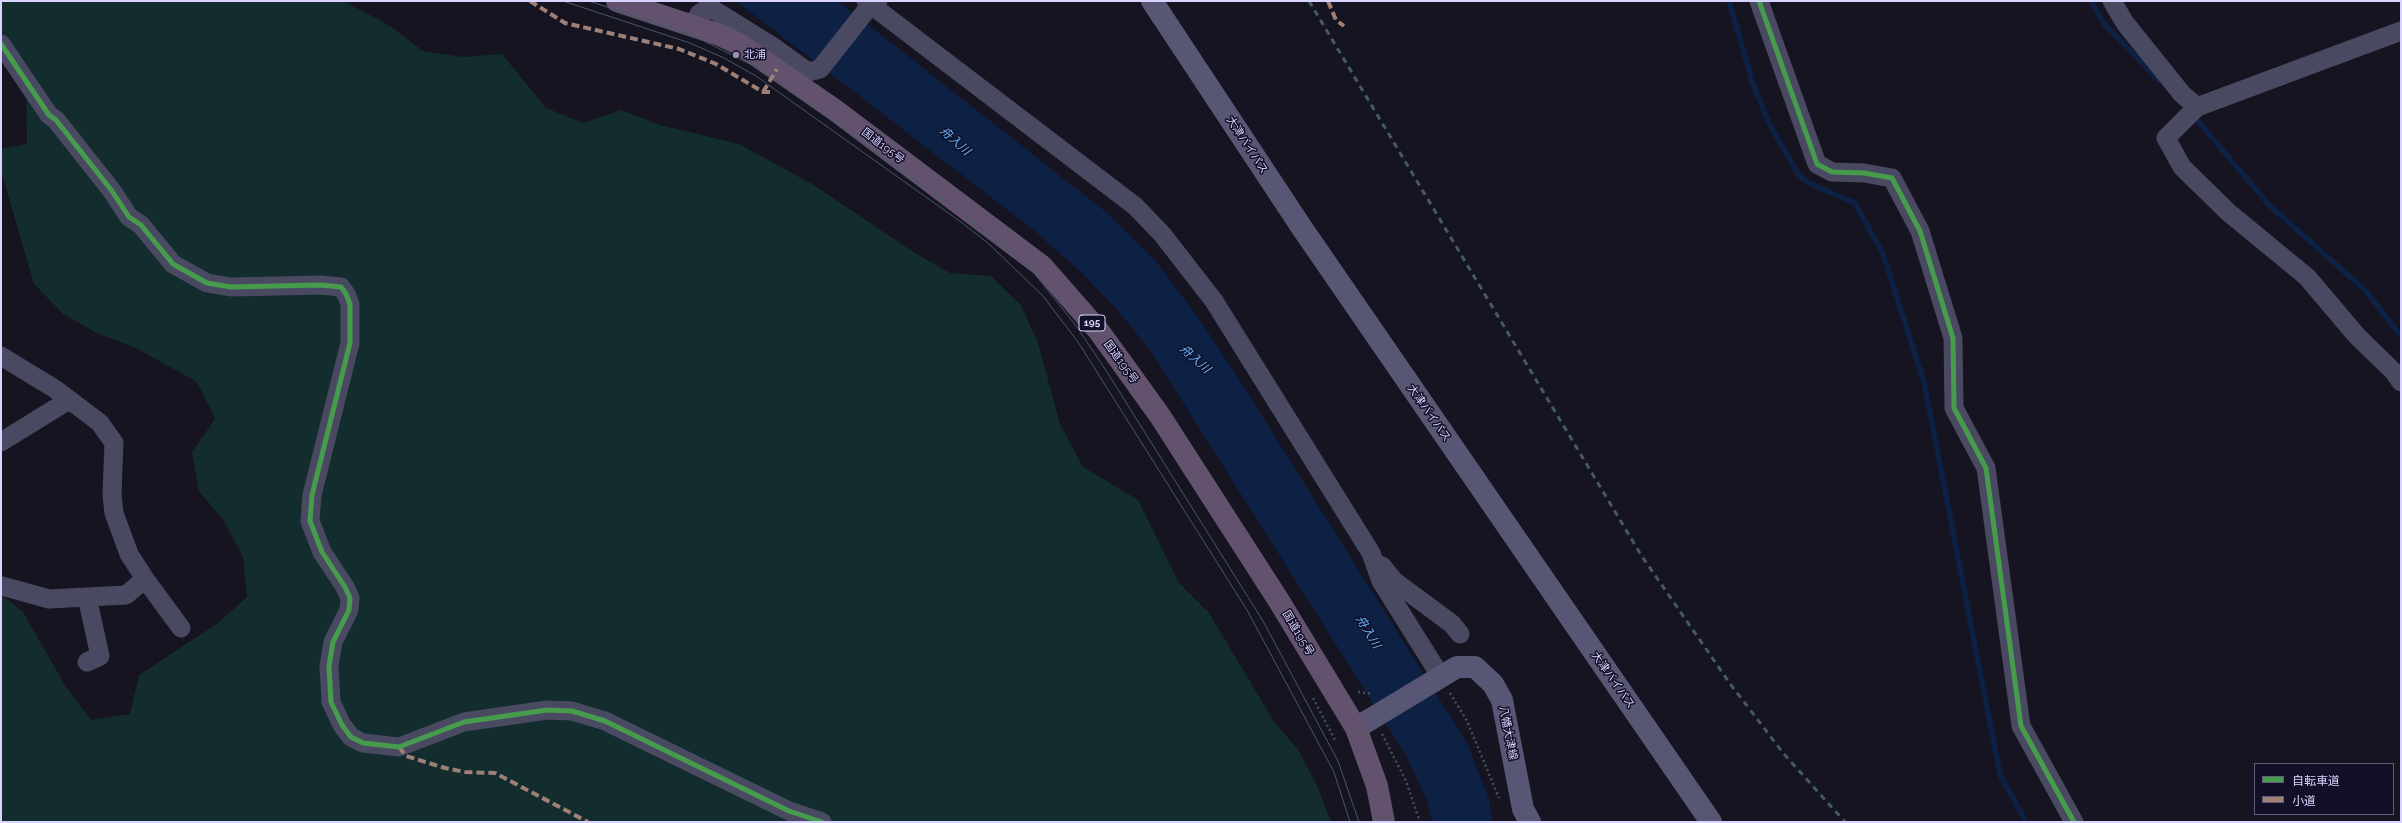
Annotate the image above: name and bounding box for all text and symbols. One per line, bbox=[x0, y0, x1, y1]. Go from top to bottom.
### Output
place label: 北浦 bbox=[744, 48, 766, 62]
marker: 北浦 bbox=[731, 50, 741, 60]
street label: 大津バイパス bbox=[1223, 114, 1271, 176]
water label: 舟入川 bbox=[937, 124, 973, 158]
street label: 国道195号 bbox=[859, 126, 907, 166]
road number: 195 bbox=[1079, 315, 1105, 331]
street label: 国道195号 bbox=[1101, 338, 1141, 386]
water label: 舟入川 bbox=[1177, 342, 1213, 376]
street label: 大津バイパス bbox=[1405, 382, 1453, 444]
street label: 国道195号 bbox=[1279, 608, 1317, 658]
water label: 舟入川 bbox=[1353, 613, 1383, 651]
street label: 大津バイパス bbox=[1589, 649, 1637, 711]
street label: 八幡大津線 bbox=[1496, 705, 1520, 761]
legend bbox=[2254, 763, 2394, 815]
text: 自転車道 bbox=[2292, 774, 2340, 788]
text: 小道 bbox=[2292, 794, 2316, 808]

